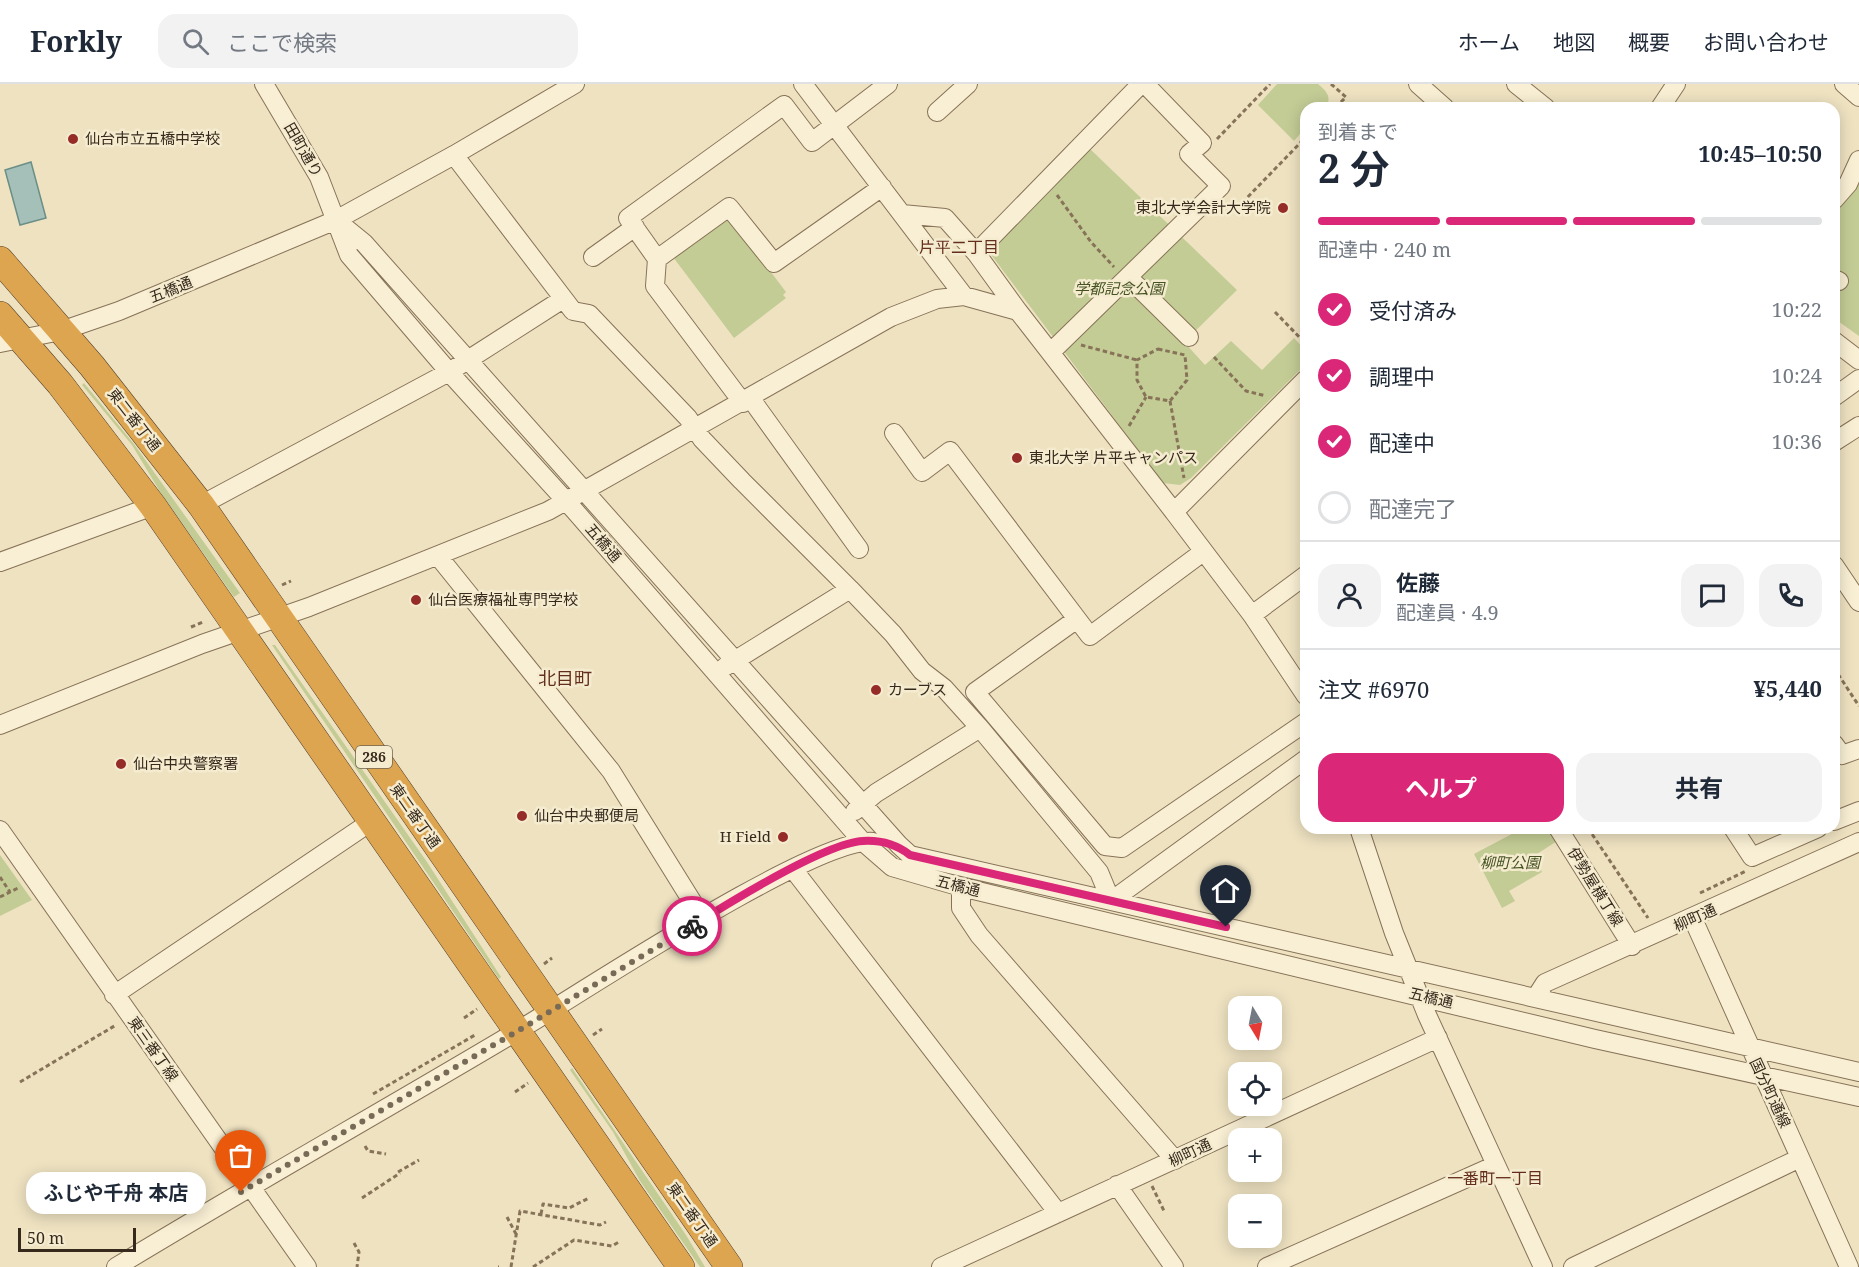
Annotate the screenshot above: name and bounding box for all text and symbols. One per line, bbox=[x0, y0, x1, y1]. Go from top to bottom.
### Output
search box bbox=[158, 14, 578, 68]
text: Forkly bbox=[30, 22, 122, 60]
icon: search bbox=[179, 25, 212, 58]
text: ここで検索 bbox=[227, 27, 337, 57]
text: ホーム bbox=[1458, 28, 1520, 56]
text: 地図 bbox=[1553, 28, 1595, 56]
text: 概要 bbox=[1628, 28, 1670, 56]
text: お問い合わせ bbox=[1703, 28, 1829, 56]
text: 到着まで bbox=[1318, 118, 1398, 145]
street label: 田町通り bbox=[280, 119, 328, 180]
place label: 仙台市立五橋中学校 bbox=[85, 128, 220, 148]
marker: 仙台市立五橋中学校 bbox=[66, 132, 80, 146]
text: 10:45–10:50 bbox=[1698, 138, 1822, 168]
text: 2 分 bbox=[1318, 141, 1389, 194]
place label: 東北大学会計大学院 bbox=[1136, 197, 1271, 217]
marker: 東北大学会計大学院 bbox=[1276, 201, 1290, 215]
district label: 片平二丁目 bbox=[919, 236, 999, 258]
text: 配達中 · 240 m bbox=[1318, 236, 1451, 263]
street label: 五橋通 bbox=[146, 271, 195, 307]
park label: 学都記念公園 bbox=[1074, 278, 1166, 298]
icon: check bbox=[1318, 293, 1351, 326]
text: 受付済み bbox=[1369, 295, 1457, 325]
text: 10:22 bbox=[1772, 296, 1822, 323]
icon: check bbox=[1318, 359, 1351, 392]
text: 調理中 bbox=[1369, 361, 1435, 391]
text: 10:24 bbox=[1772, 362, 1822, 389]
street label: 東二番丁通 bbox=[104, 384, 166, 455]
icon: check bbox=[1318, 425, 1351, 458]
text: 配達中 bbox=[1369, 427, 1435, 457]
text: 10:36 bbox=[1772, 428, 1822, 455]
place label: 東北大学 片平キャンパス bbox=[1029, 447, 1198, 467]
marker: 東北大学 片平キャンパス bbox=[1010, 451, 1024, 465]
text: 配達完了 bbox=[1369, 493, 1457, 523]
street label: 五橋通 bbox=[581, 519, 626, 566]
button: person bbox=[1318, 564, 1381, 627]
button: chat bbox=[1681, 564, 1744, 627]
button: phone bbox=[1759, 564, 1822, 627]
text: 佐藤 bbox=[1396, 567, 1440, 597]
place label: 仙台医療福祉専門学校 bbox=[428, 589, 578, 609]
marker: 仙台医療福祉専門学校 bbox=[409, 593, 423, 607]
text: 配達員 · 4.9 bbox=[1396, 599, 1499, 626]
district label: 北目町 bbox=[538, 666, 592, 690]
text: ¥5,440 bbox=[1753, 673, 1822, 703]
text: 注文 #6970 bbox=[1318, 674, 1429, 704]
place label: カーブス bbox=[888, 679, 947, 699]
marker: カーブス bbox=[869, 683, 883, 697]
road number: 286 bbox=[356, 746, 392, 768]
place label: 仙台中央警察署 bbox=[133, 753, 238, 773]
button: ヘルプ bbox=[1318, 753, 1564, 822]
button: 共有 bbox=[1576, 753, 1822, 822]
marker: 仙台中央警察署 bbox=[114, 757, 128, 771]
street label: 東二番丁通 bbox=[386, 779, 446, 852]
place label: 仙台中央郵便局 bbox=[534, 805, 639, 825]
marker: 仙台中央郵便局 bbox=[515, 809, 529, 823]
place label: H Field bbox=[720, 826, 771, 846]
marker: H Field bbox=[776, 830, 790, 844]
street label: 伊勢屋横丁線 bbox=[1564, 843, 1628, 930]
park label: 柳町公園 bbox=[1480, 852, 1542, 872]
pin bbox=[1200, 865, 1251, 927]
street label: 五橋通 bbox=[934, 870, 983, 900]
icon: home bbox=[1209, 874, 1242, 907]
courier bbox=[662, 896, 722, 956]
street label: 柳町通 bbox=[1670, 899, 1719, 935]
icon: bike bbox=[676, 910, 709, 943]
street label: 五橋通 bbox=[1407, 982, 1455, 1012]
north arrow bbox=[1228, 996, 1282, 1050]
map controls bbox=[1228, 996, 1282, 1248]
street label: 東三番丁線 bbox=[124, 1012, 184, 1085]
street label: 国分町通線 bbox=[1746, 1054, 1796, 1131]
button: locate bbox=[1228, 1062, 1282, 1116]
button: + bbox=[1228, 1128, 1282, 1182]
pin bbox=[215, 1130, 266, 1192]
street label: 柳町通 bbox=[1165, 1134, 1214, 1171]
icon: bag bbox=[224, 1139, 257, 1172]
district label: 一番町一丁目 bbox=[1447, 1167, 1543, 1189]
callout: ふじや千舟 本店 bbox=[25, 1171, 205, 1213]
street label: 東二番丁通 bbox=[663, 1178, 723, 1251]
text: ふじや千舟 本店 bbox=[43, 1179, 189, 1206]
button: − bbox=[1228, 1194, 1282, 1248]
scale bar bbox=[18, 1225, 136, 1252]
text: 50 m bbox=[27, 1227, 64, 1249]

